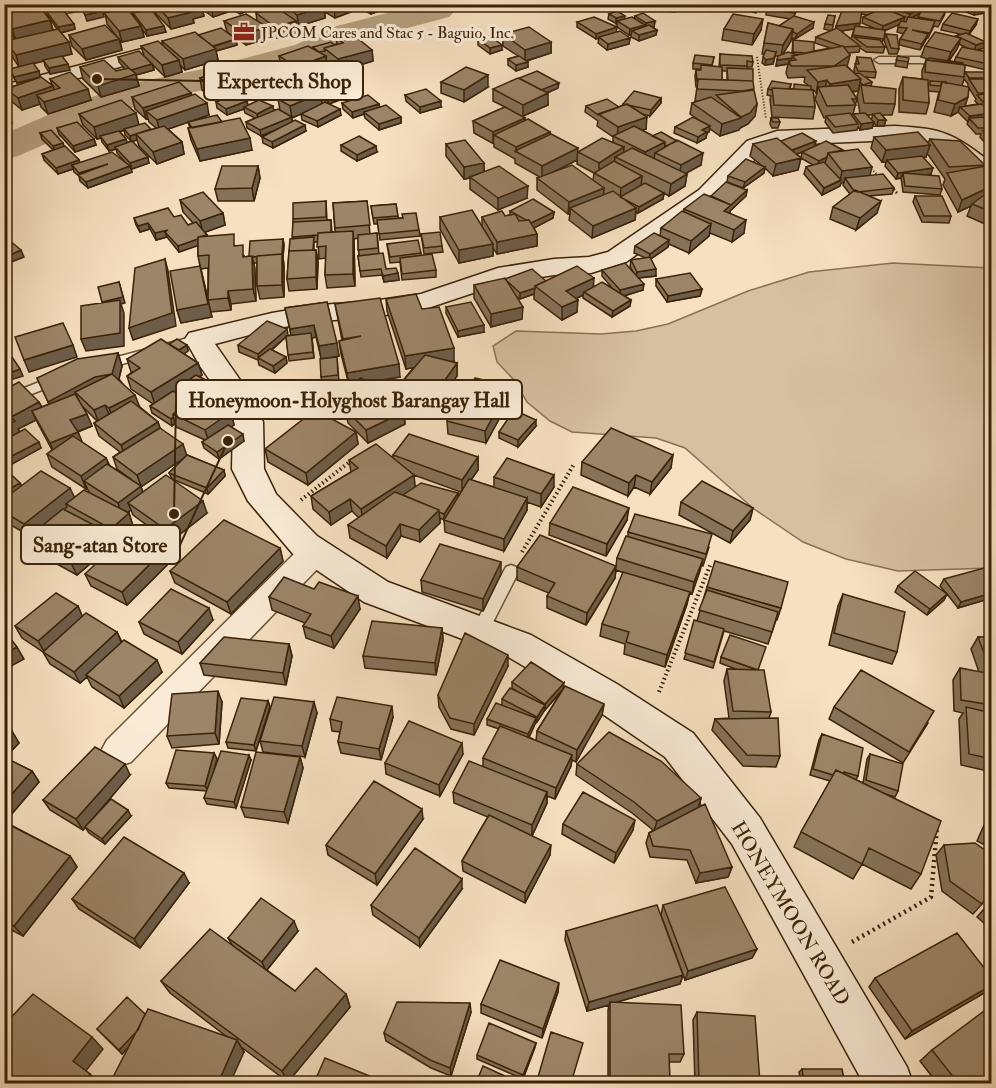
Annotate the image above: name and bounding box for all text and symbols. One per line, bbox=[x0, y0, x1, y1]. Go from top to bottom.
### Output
office icon: JPCOM Cares and Stac 5 - Baguio, Inc. bbox=[232, 20, 256, 44]
place label: JPCOM Cares and Stac 5 - Baguio, Inc. bbox=[260, 23, 514, 44]
callout: Expertech Shop bbox=[204, 61, 363, 100]
text: Expertech Shop bbox=[217, 68, 352, 95]
callout: Honeymoon-Holyghost Barangay Hall bbox=[176, 380, 522, 419]
text: Honeymoon-Holyghost Barangay Hall bbox=[188, 387, 511, 414]
callout: Sang-atan Store bbox=[21, 525, 180, 564]
text: Sang-atan Store bbox=[33, 532, 168, 559]
street label: HONEYMOON ROAD bbox=[726, 817, 856, 1010]

